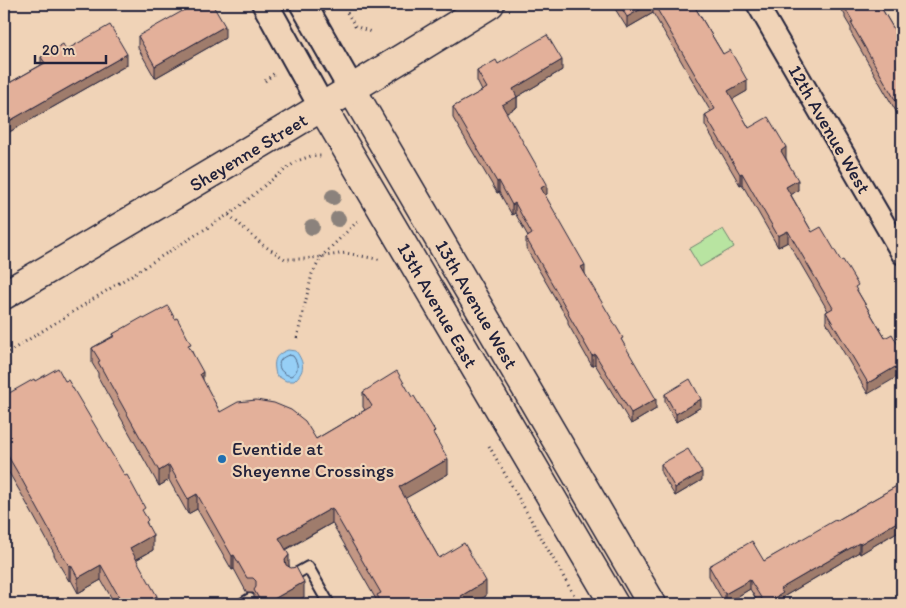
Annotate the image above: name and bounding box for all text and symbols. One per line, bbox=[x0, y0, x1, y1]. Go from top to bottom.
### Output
scale bar bbox=[35, 32, 106, 64]
text: 20 m bbox=[42, 41, 76, 59]
street label: 12th Avenue West bbox=[783, 61, 876, 198]
street label: Sheyenne Street bbox=[185, 108, 311, 197]
street label: 13th Avenue West bbox=[430, 236, 523, 373]
street label: 13th Avenue East bbox=[392, 239, 483, 372]
place label: Eventide at Sheyenne Crossings bbox=[232, 437, 394, 482]
marker: Eventide at Sheyenne Crossings bbox=[216, 453, 228, 465]

